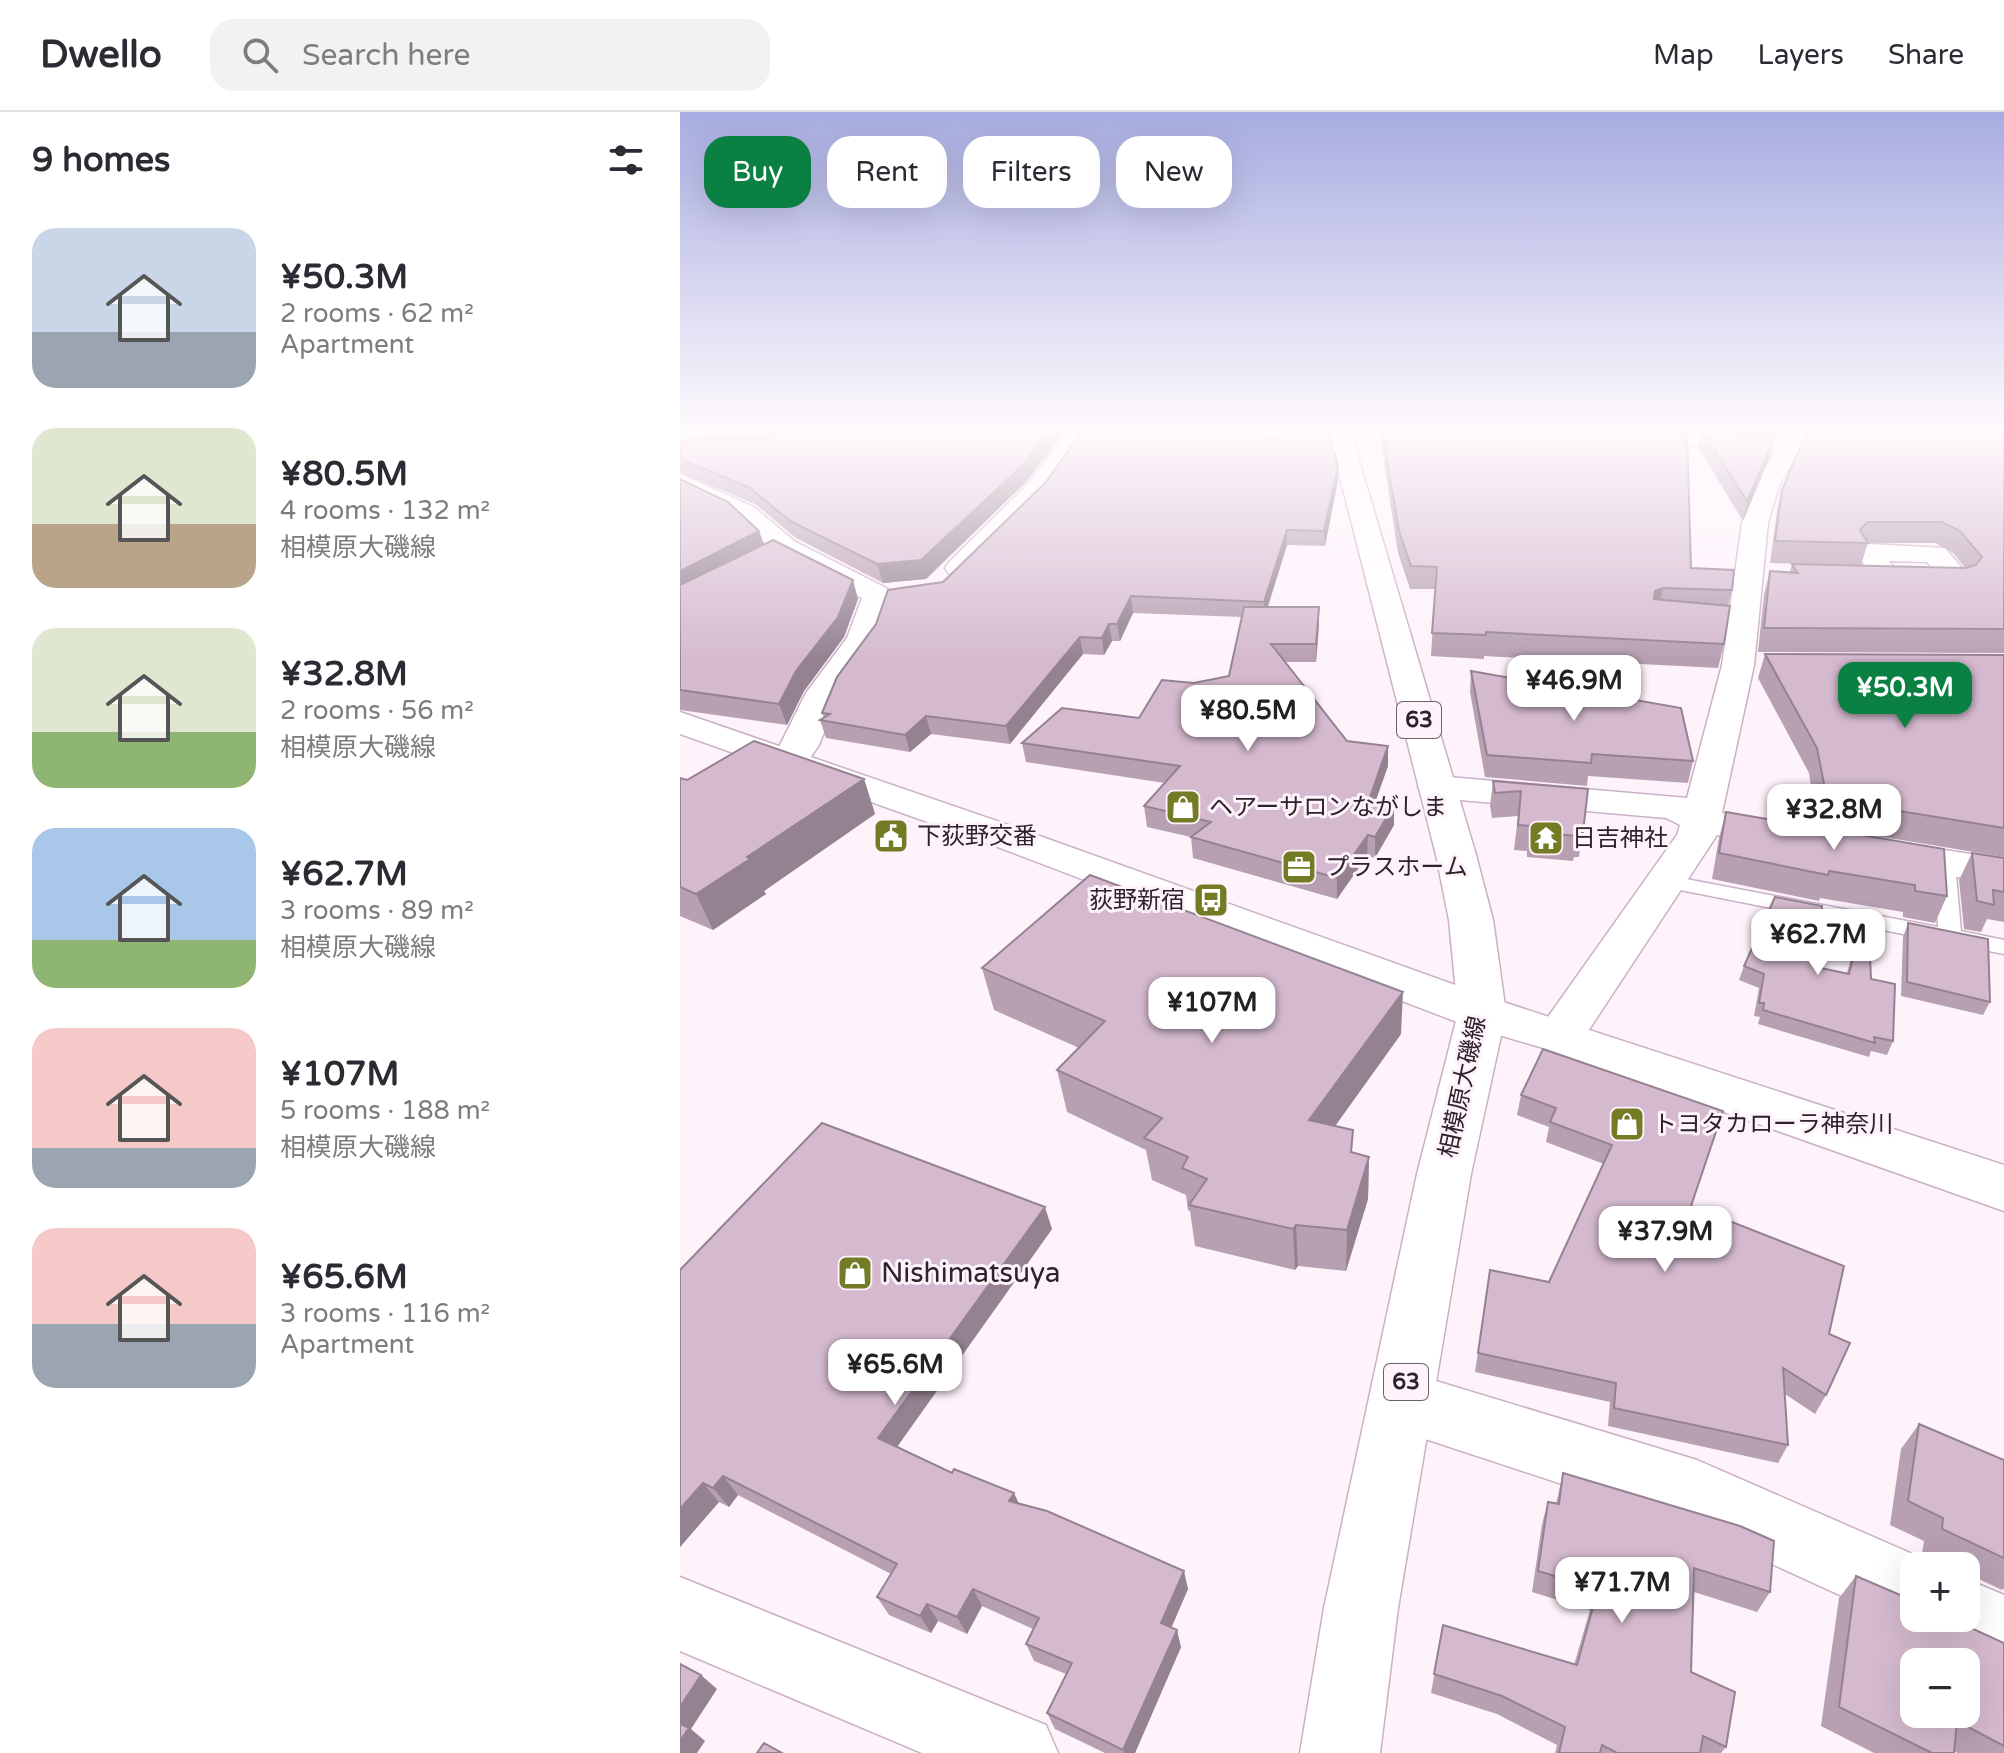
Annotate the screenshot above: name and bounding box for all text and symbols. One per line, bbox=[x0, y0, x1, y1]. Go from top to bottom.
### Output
search box bbox=[210, 19, 770, 91]
text: Dwello bbox=[40, 32, 162, 78]
icon: search bbox=[238, 33, 282, 77]
text: Search here bbox=[302, 37, 471, 74]
text: Map bbox=[1653, 38, 1714, 72]
text: Layers bbox=[1758, 38, 1844, 72]
text: Share bbox=[1888, 38, 1964, 72]
chip: Buy bbox=[704, 136, 811, 208]
chip: Rent bbox=[827, 136, 947, 208]
chip: Filters bbox=[963, 136, 1100, 208]
chip: New bbox=[1116, 136, 1232, 208]
icon: filters bbox=[604, 138, 648, 182]
text: 9 homes bbox=[32, 140, 170, 181]
text: ¥50.3M bbox=[280, 257, 408, 298]
icon: home bbox=[96, 260, 192, 356]
text: 2 rooms · 62 m² bbox=[280, 298, 474, 329]
text: Apartment bbox=[280, 329, 414, 360]
text: ¥80.5M bbox=[280, 454, 408, 495]
icon: home bbox=[96, 460, 192, 556]
text: 4 rooms · 132 m² bbox=[280, 495, 490, 526]
text: 相模原大磯線 bbox=[280, 532, 436, 563]
text: ¥32.8M bbox=[280, 654, 408, 695]
pin: ¥46.9M bbox=[1509, 655, 1639, 723]
icon: home bbox=[96, 660, 192, 756]
pin: ¥50.3M bbox=[1840, 662, 1970, 730]
text: ¥46.9M bbox=[1525, 665, 1623, 696]
text: ¥50.3M bbox=[1856, 672, 1954, 703]
pin: ¥80.5M bbox=[1183, 685, 1313, 753]
text: 2 rooms · 56 m² bbox=[280, 695, 474, 726]
text: ¥80.5M bbox=[1199, 695, 1297, 726]
road number: 63 bbox=[1397, 702, 1441, 738]
text: 相模原大磯線 bbox=[280, 732, 436, 763]
pin: ¥32.8M bbox=[1769, 784, 1899, 852]
shop icon: ヘアーサロンながしま bbox=[1164, 788, 1202, 826]
place label: ヘアーサロンながしま bbox=[1209, 793, 1447, 822]
text: ¥32.8M bbox=[1785, 794, 1883, 825]
public building icon: 下荻野交番 bbox=[872, 817, 910, 855]
temple icon: 日吉神社 bbox=[1527, 819, 1565, 857]
place label: 下荻野交番 bbox=[917, 822, 1037, 851]
place label: 日吉神社 bbox=[1572, 824, 1668, 853]
office icon: プラスホーム bbox=[1280, 848, 1318, 886]
place label: プラスホーム bbox=[1325, 853, 1468, 882]
text: ¥62.7M bbox=[280, 854, 408, 895]
icon: home bbox=[96, 860, 192, 956]
bus stop icon: 荻野新宿 bbox=[1192, 881, 1230, 919]
place label: 荻野新宿 bbox=[1089, 886, 1185, 915]
text: 3 rooms · 89 m² bbox=[280, 895, 474, 926]
pin: ¥62.7M bbox=[1753, 909, 1883, 977]
text: ¥62.7M bbox=[1769, 919, 1867, 950]
text: 相模原大磯線 bbox=[280, 932, 436, 963]
pin: ¥107M bbox=[1156, 977, 1268, 1045]
text: ¥107M bbox=[1166, 987, 1258, 1018]
street label: 相模原大磯線 bbox=[1434, 1014, 1492, 1160]
text: ¥107M bbox=[280, 1054, 399, 1095]
icon: home bbox=[96, 1060, 192, 1156]
text: 5 rooms · 188 m² bbox=[280, 1095, 490, 1126]
shop icon: トヨタカローラ神奈川 bbox=[1608, 1105, 1646, 1143]
place label: トヨタカローラ神奈川 bbox=[1653, 1110, 1893, 1139]
text: 相模原大磯線 bbox=[280, 1132, 436, 1163]
pin: ¥37.9M bbox=[1600, 1206, 1730, 1274]
text: ¥37.9M bbox=[1617, 1216, 1713, 1247]
shop icon: Nishimatsuya bbox=[836, 1254, 874, 1292]
place label: Nishimatsuya bbox=[881, 1256, 1061, 1290]
text: ¥65.6M bbox=[280, 1257, 408, 1298]
icon: home bbox=[96, 1260, 192, 1356]
text: 3 rooms · 116 m² bbox=[280, 1298, 490, 1329]
text: Apartment bbox=[280, 1329, 414, 1360]
pin: ¥65.6M bbox=[830, 1339, 960, 1407]
text: ¥65.6M bbox=[846, 1349, 944, 1380]
road number: 63 bbox=[1384, 1364, 1428, 1400]
map controls bbox=[1900, 1552, 1980, 1728]
button: + bbox=[1900, 1552, 1980, 1632]
pin: ¥71.7M bbox=[1557, 1557, 1687, 1625]
text: ¥71.7M bbox=[1573, 1567, 1671, 1598]
button: − bbox=[1900, 1648, 1980, 1728]

